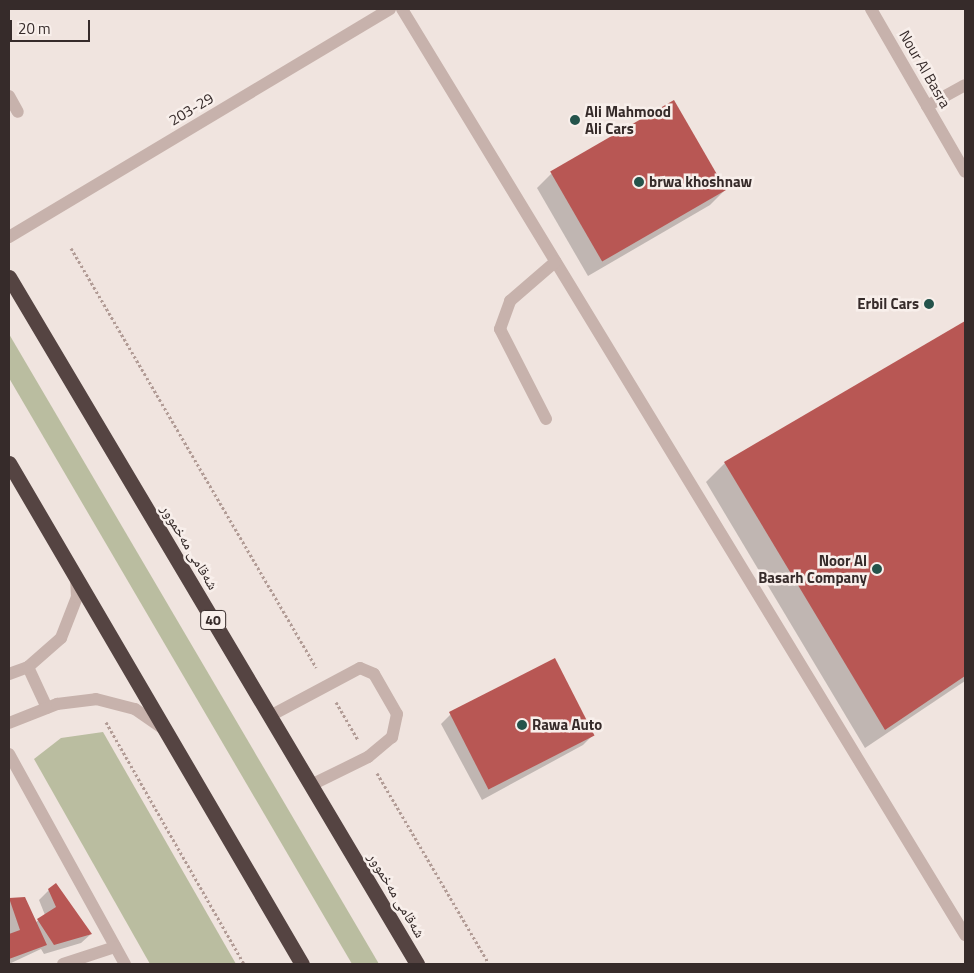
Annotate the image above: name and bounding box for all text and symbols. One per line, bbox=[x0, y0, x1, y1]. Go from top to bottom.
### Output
scale bar bbox=[12, 10, 92, 42]
text: 20 m bbox=[18, 17, 51, 40]
street label: Nour Al Basra bbox=[896, 27, 954, 111]
street label: 203-29 bbox=[166, 89, 216, 129]
place label: Ali Mahmood Ali Cars bbox=[585, 102, 671, 137]
marker: Ali Mahmood Ali Cars bbox=[569, 114, 581, 126]
place label: brwa khoshnaw bbox=[649, 173, 752, 191]
marker: brwa khoshnaw bbox=[633, 176, 645, 188]
place label: Erbil Cars bbox=[857, 295, 919, 313]
marker: Erbil Cars bbox=[923, 298, 935, 310]
street label: شەقامی مەخموور bbox=[157, 501, 223, 593]
place label: Noor Al Basarh Company bbox=[758, 551, 867, 586]
marker: Noor Al Basarh Company bbox=[871, 563, 883, 575]
road number: 40 bbox=[199, 608, 227, 632]
place label: Rawa Auto bbox=[532, 716, 602, 734]
marker: Rawa Auto bbox=[516, 719, 528, 731]
street label: شەقامی مەخموور bbox=[364, 849, 430, 941]

